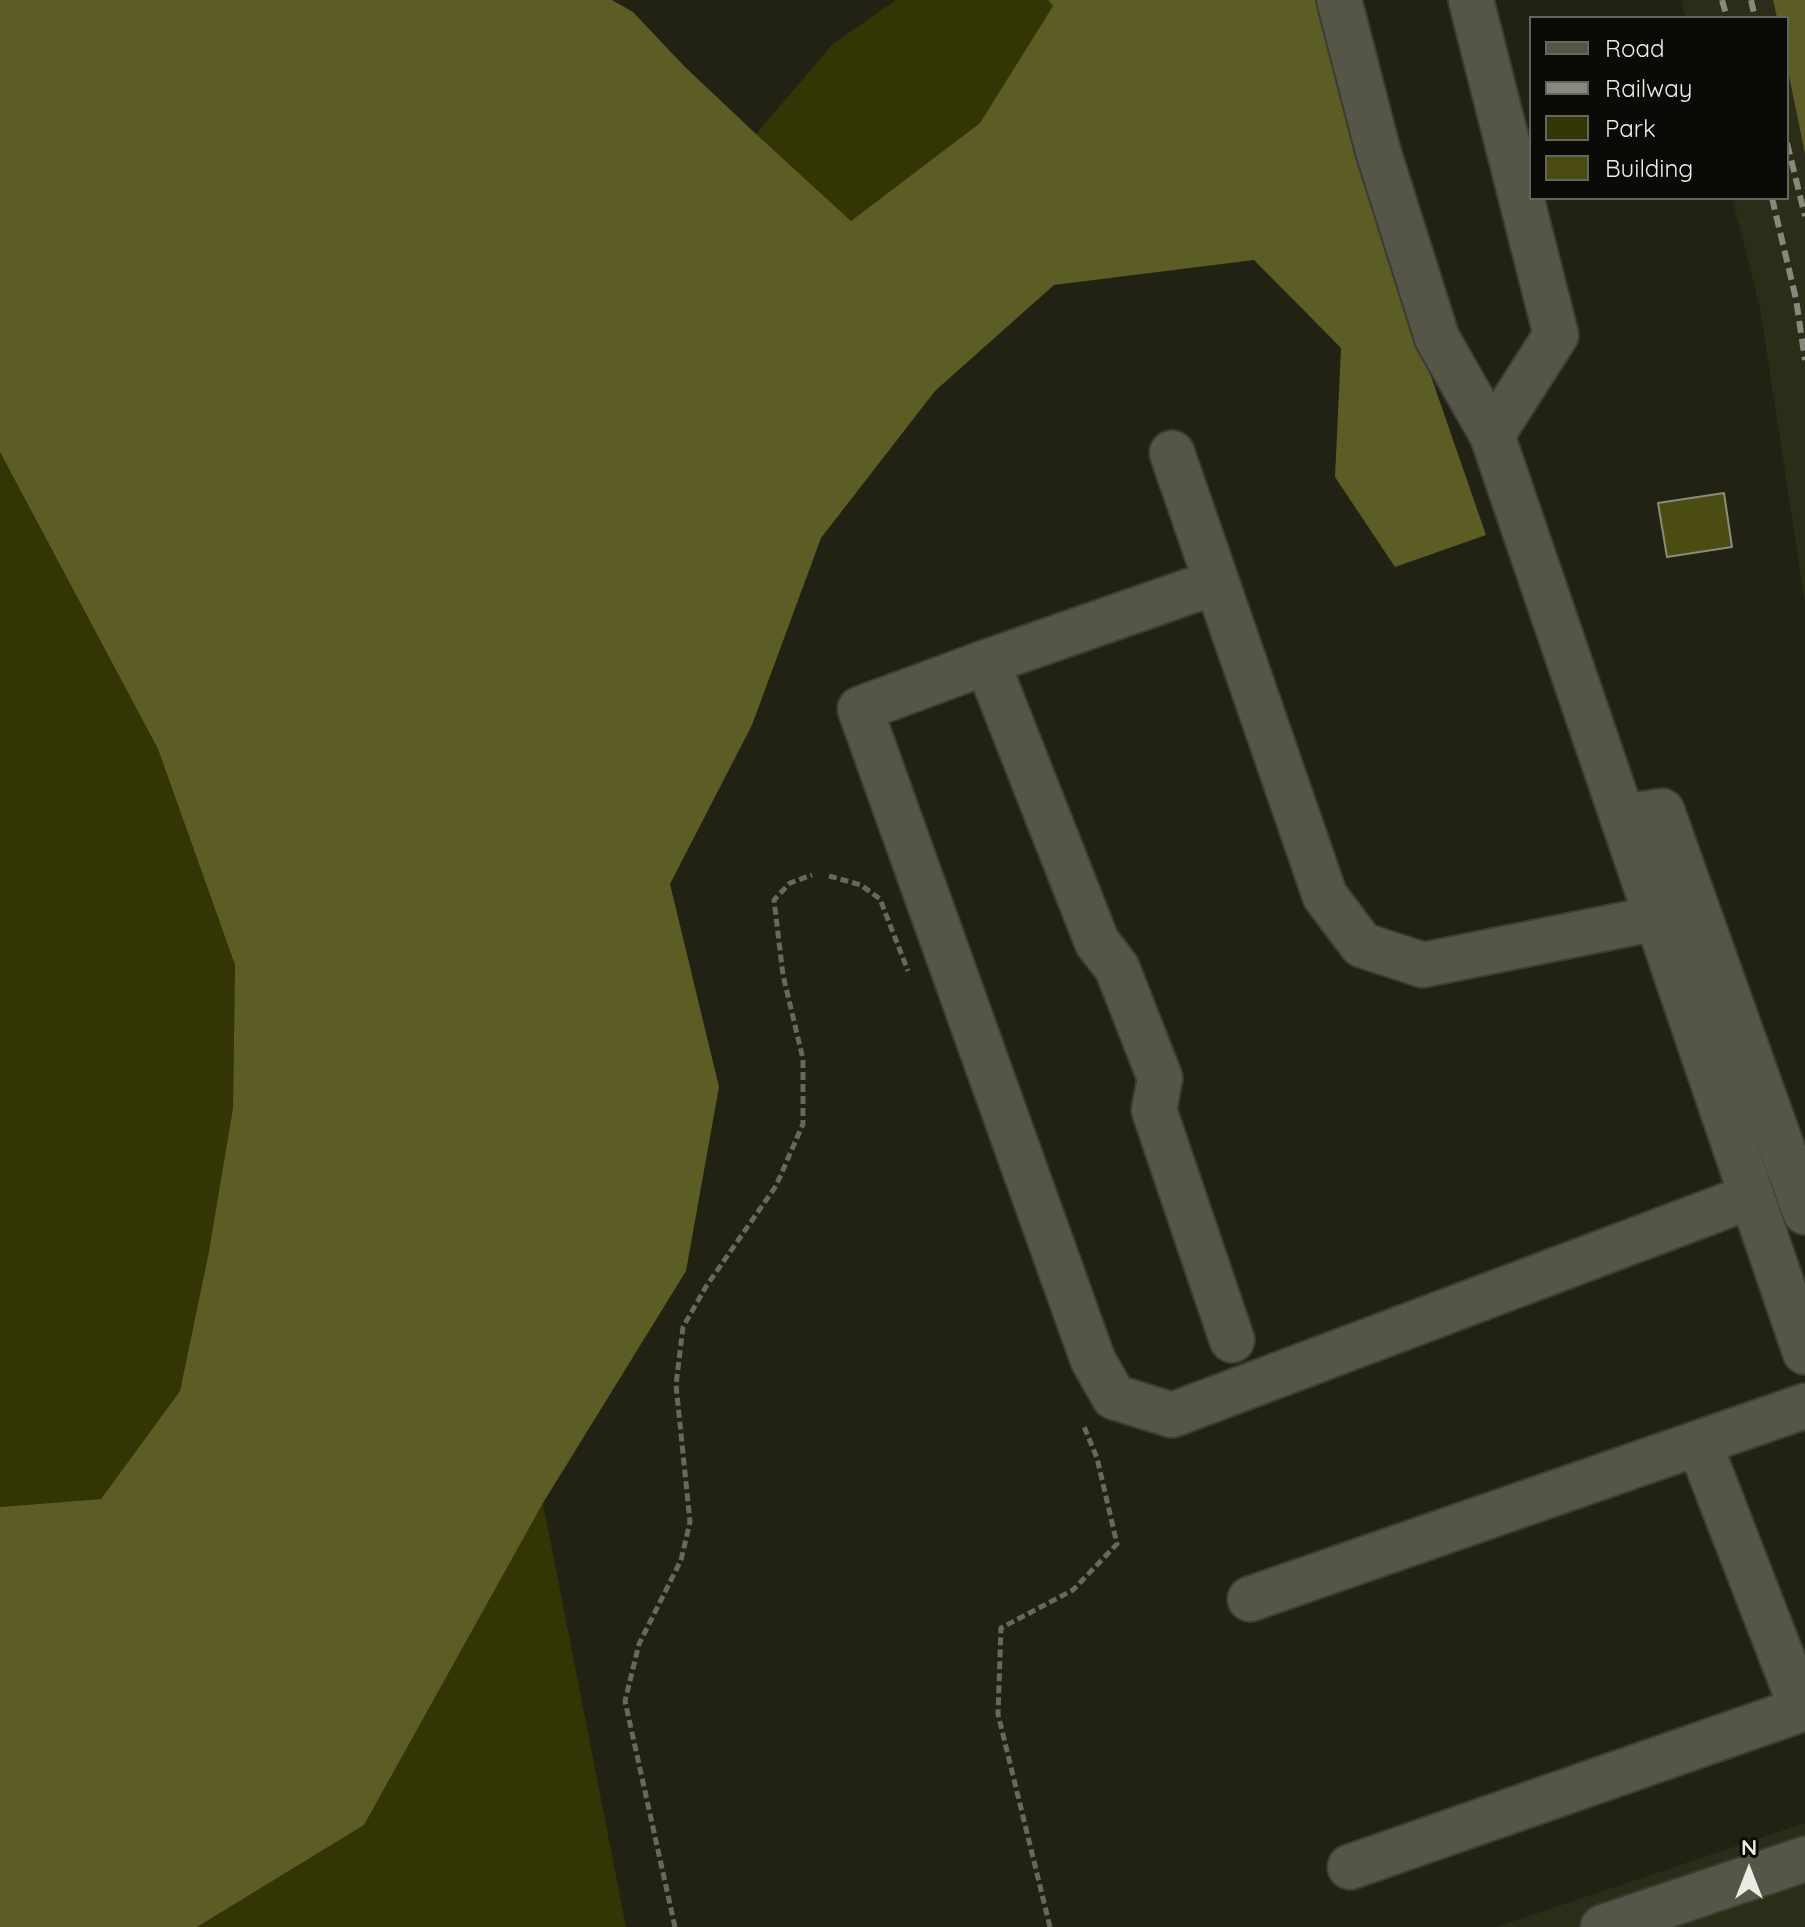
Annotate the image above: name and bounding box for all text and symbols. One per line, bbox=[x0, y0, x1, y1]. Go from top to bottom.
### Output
legend bbox=[1529, 16, 1789, 200]
text: Road bbox=[1605, 33, 1665, 63]
text: Railway bbox=[1605, 73, 1692, 103]
text: Park bbox=[1605, 113, 1656, 143]
text: Building bbox=[1605, 153, 1693, 183]
north arrow bbox=[1709, 1831, 1789, 1911]
text: N bbox=[1741, 1833, 1757, 1861]

